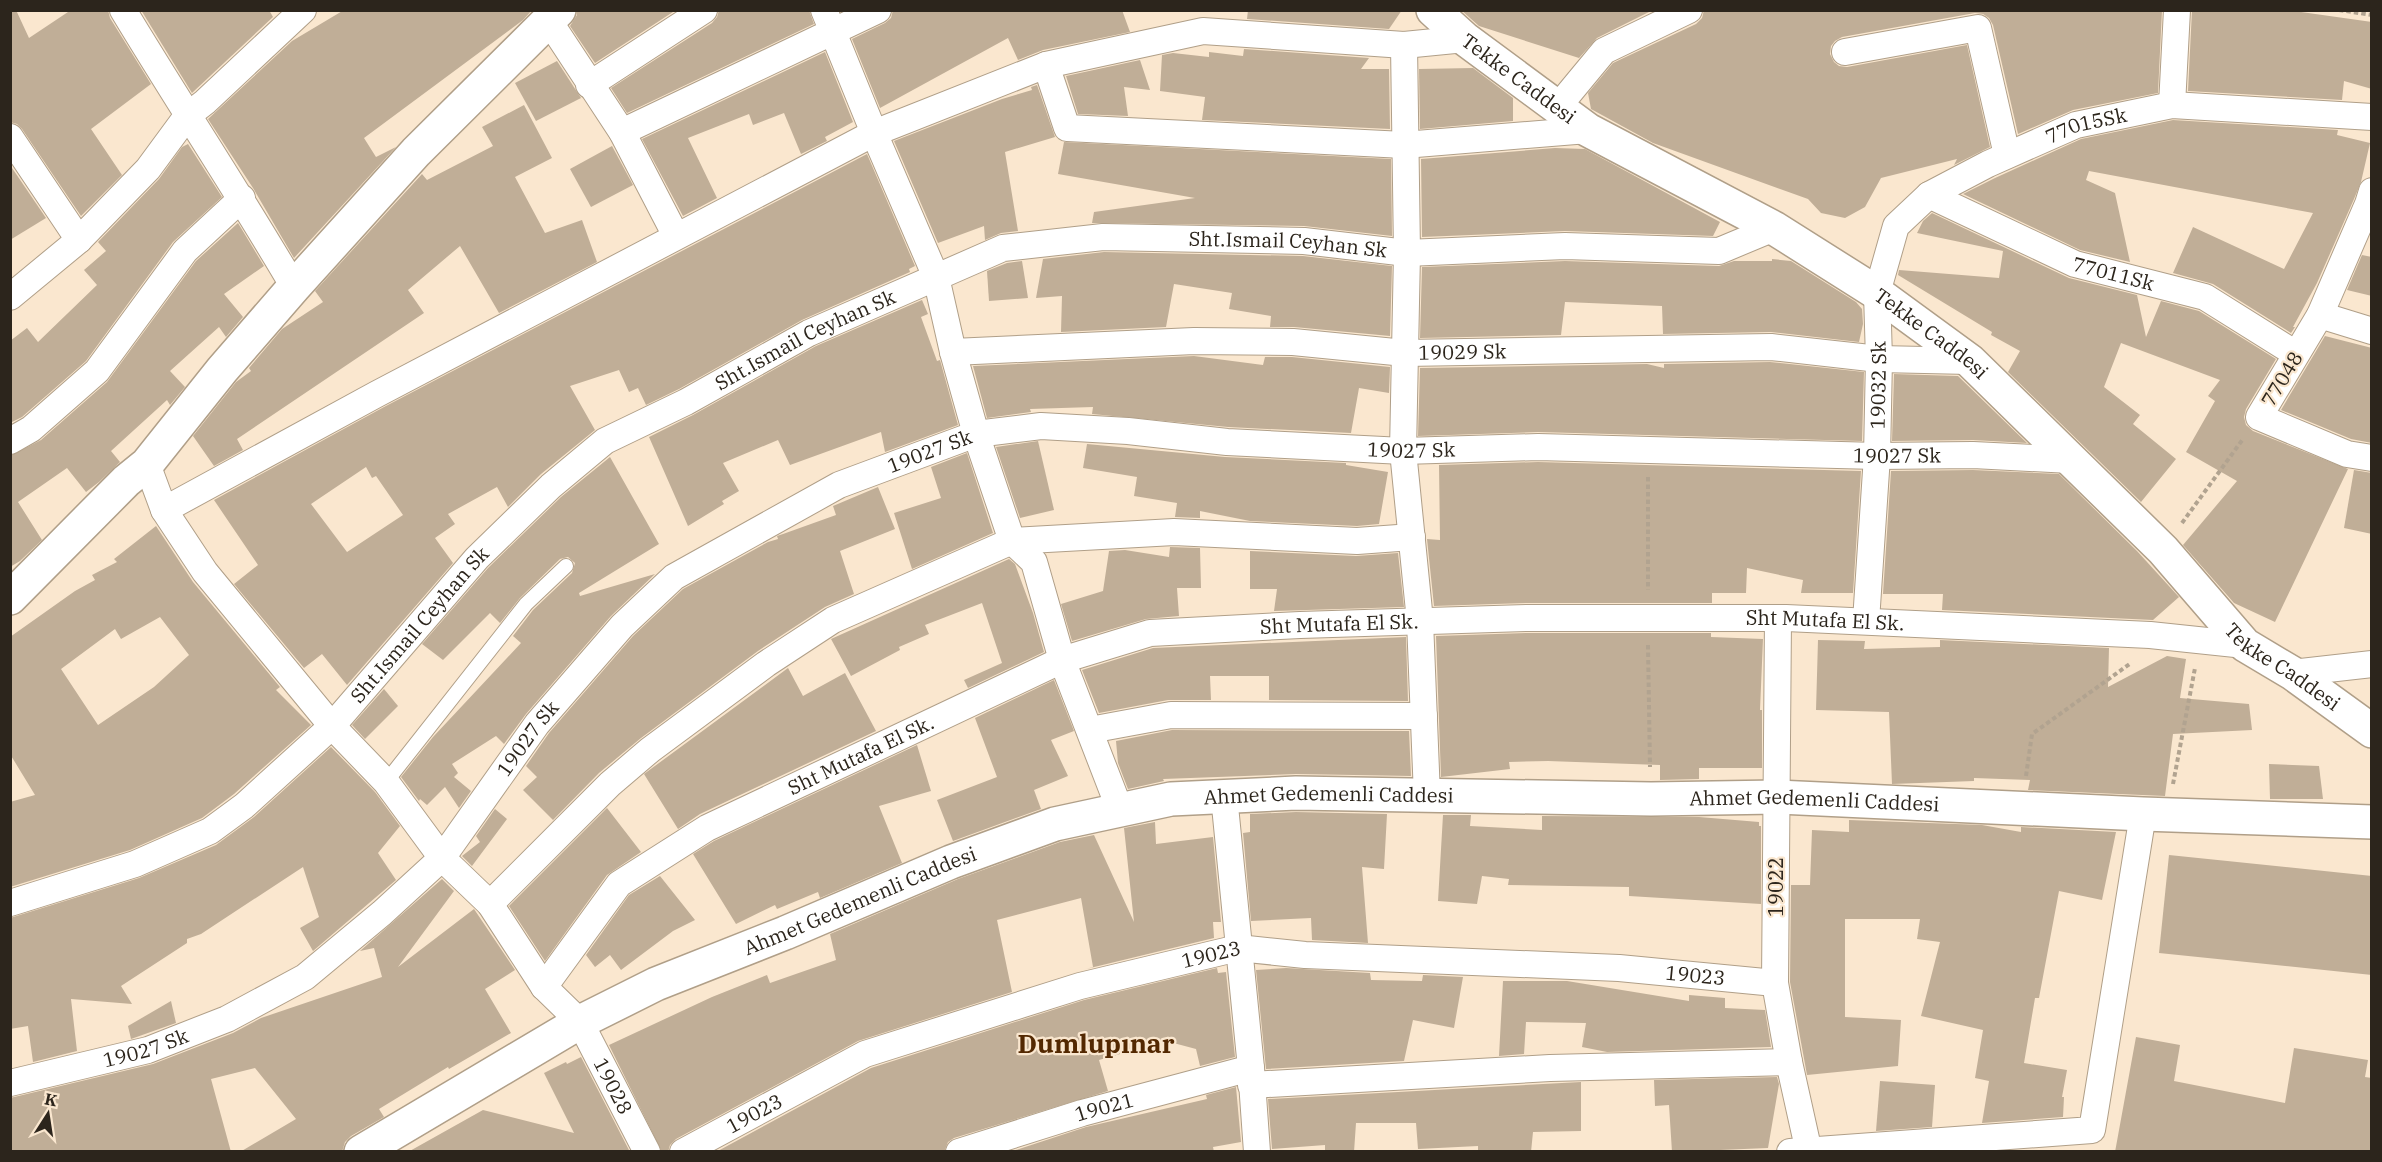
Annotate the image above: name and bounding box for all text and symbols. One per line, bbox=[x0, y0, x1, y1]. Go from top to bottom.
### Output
street label: Tekke Caddesi bbox=[1456, 27, 1582, 130]
street label: 77015Sk bbox=[2041, 101, 2129, 150]
street label: Sht.Ismail Ceyhan Sk bbox=[1188, 225, 1389, 264]
street label: 77011Sk bbox=[2070, 250, 2157, 297]
street label: Tekke Caddesi bbox=[1869, 282, 1995, 385]
street label: Sht.Ismail Ceyhan Sk bbox=[710, 283, 900, 396]
street label: 19029 Sk bbox=[1418, 337, 1507, 366]
street label: 19032 Sk bbox=[1864, 341, 1892, 430]
street label: 77048 bbox=[2255, 346, 2309, 411]
street label: 19027 Sk bbox=[884, 423, 976, 479]
street label: 19027 Sk bbox=[1366, 435, 1456, 464]
street label: 19027 Sk bbox=[1853, 441, 1941, 469]
street label: Sht.Ismail Ceyhan Sk bbox=[344, 540, 495, 708]
street label: Sht Mutafa El Sk. bbox=[1746, 604, 1905, 637]
street label: Sht Mutafa El Sk. bbox=[1259, 607, 1419, 640]
street label: Tekke Caddesi bbox=[2219, 617, 2346, 717]
street label: 19027 Sk bbox=[490, 694, 565, 781]
street label: Sht Mutafa El Sk. bbox=[783, 709, 938, 801]
street label: Ahmet Gedemenli Caddesi bbox=[1203, 779, 1454, 810]
street label: Ahmet Gedemenli Caddesi bbox=[1689, 783, 1940, 818]
street label: Ahmet Gedemenli Caddesi bbox=[739, 840, 980, 961]
street label: 19022 bbox=[1762, 857, 1789, 917]
street label: 19023 bbox=[1179, 934, 1243, 974]
street label: 19023 bbox=[1664, 959, 1727, 991]
street label: 19027 Sk bbox=[100, 1021, 192, 1073]
district label: Dumlupınar bbox=[1017, 1026, 1175, 1060]
street label: 19028 bbox=[588, 1053, 639, 1119]
north arrow bbox=[18, 1084, 78, 1144]
street label: 19021 bbox=[1071, 1086, 1137, 1128]
street label: 19023 bbox=[721, 1087, 787, 1139]
text: K bbox=[43, 1088, 60, 1111]

